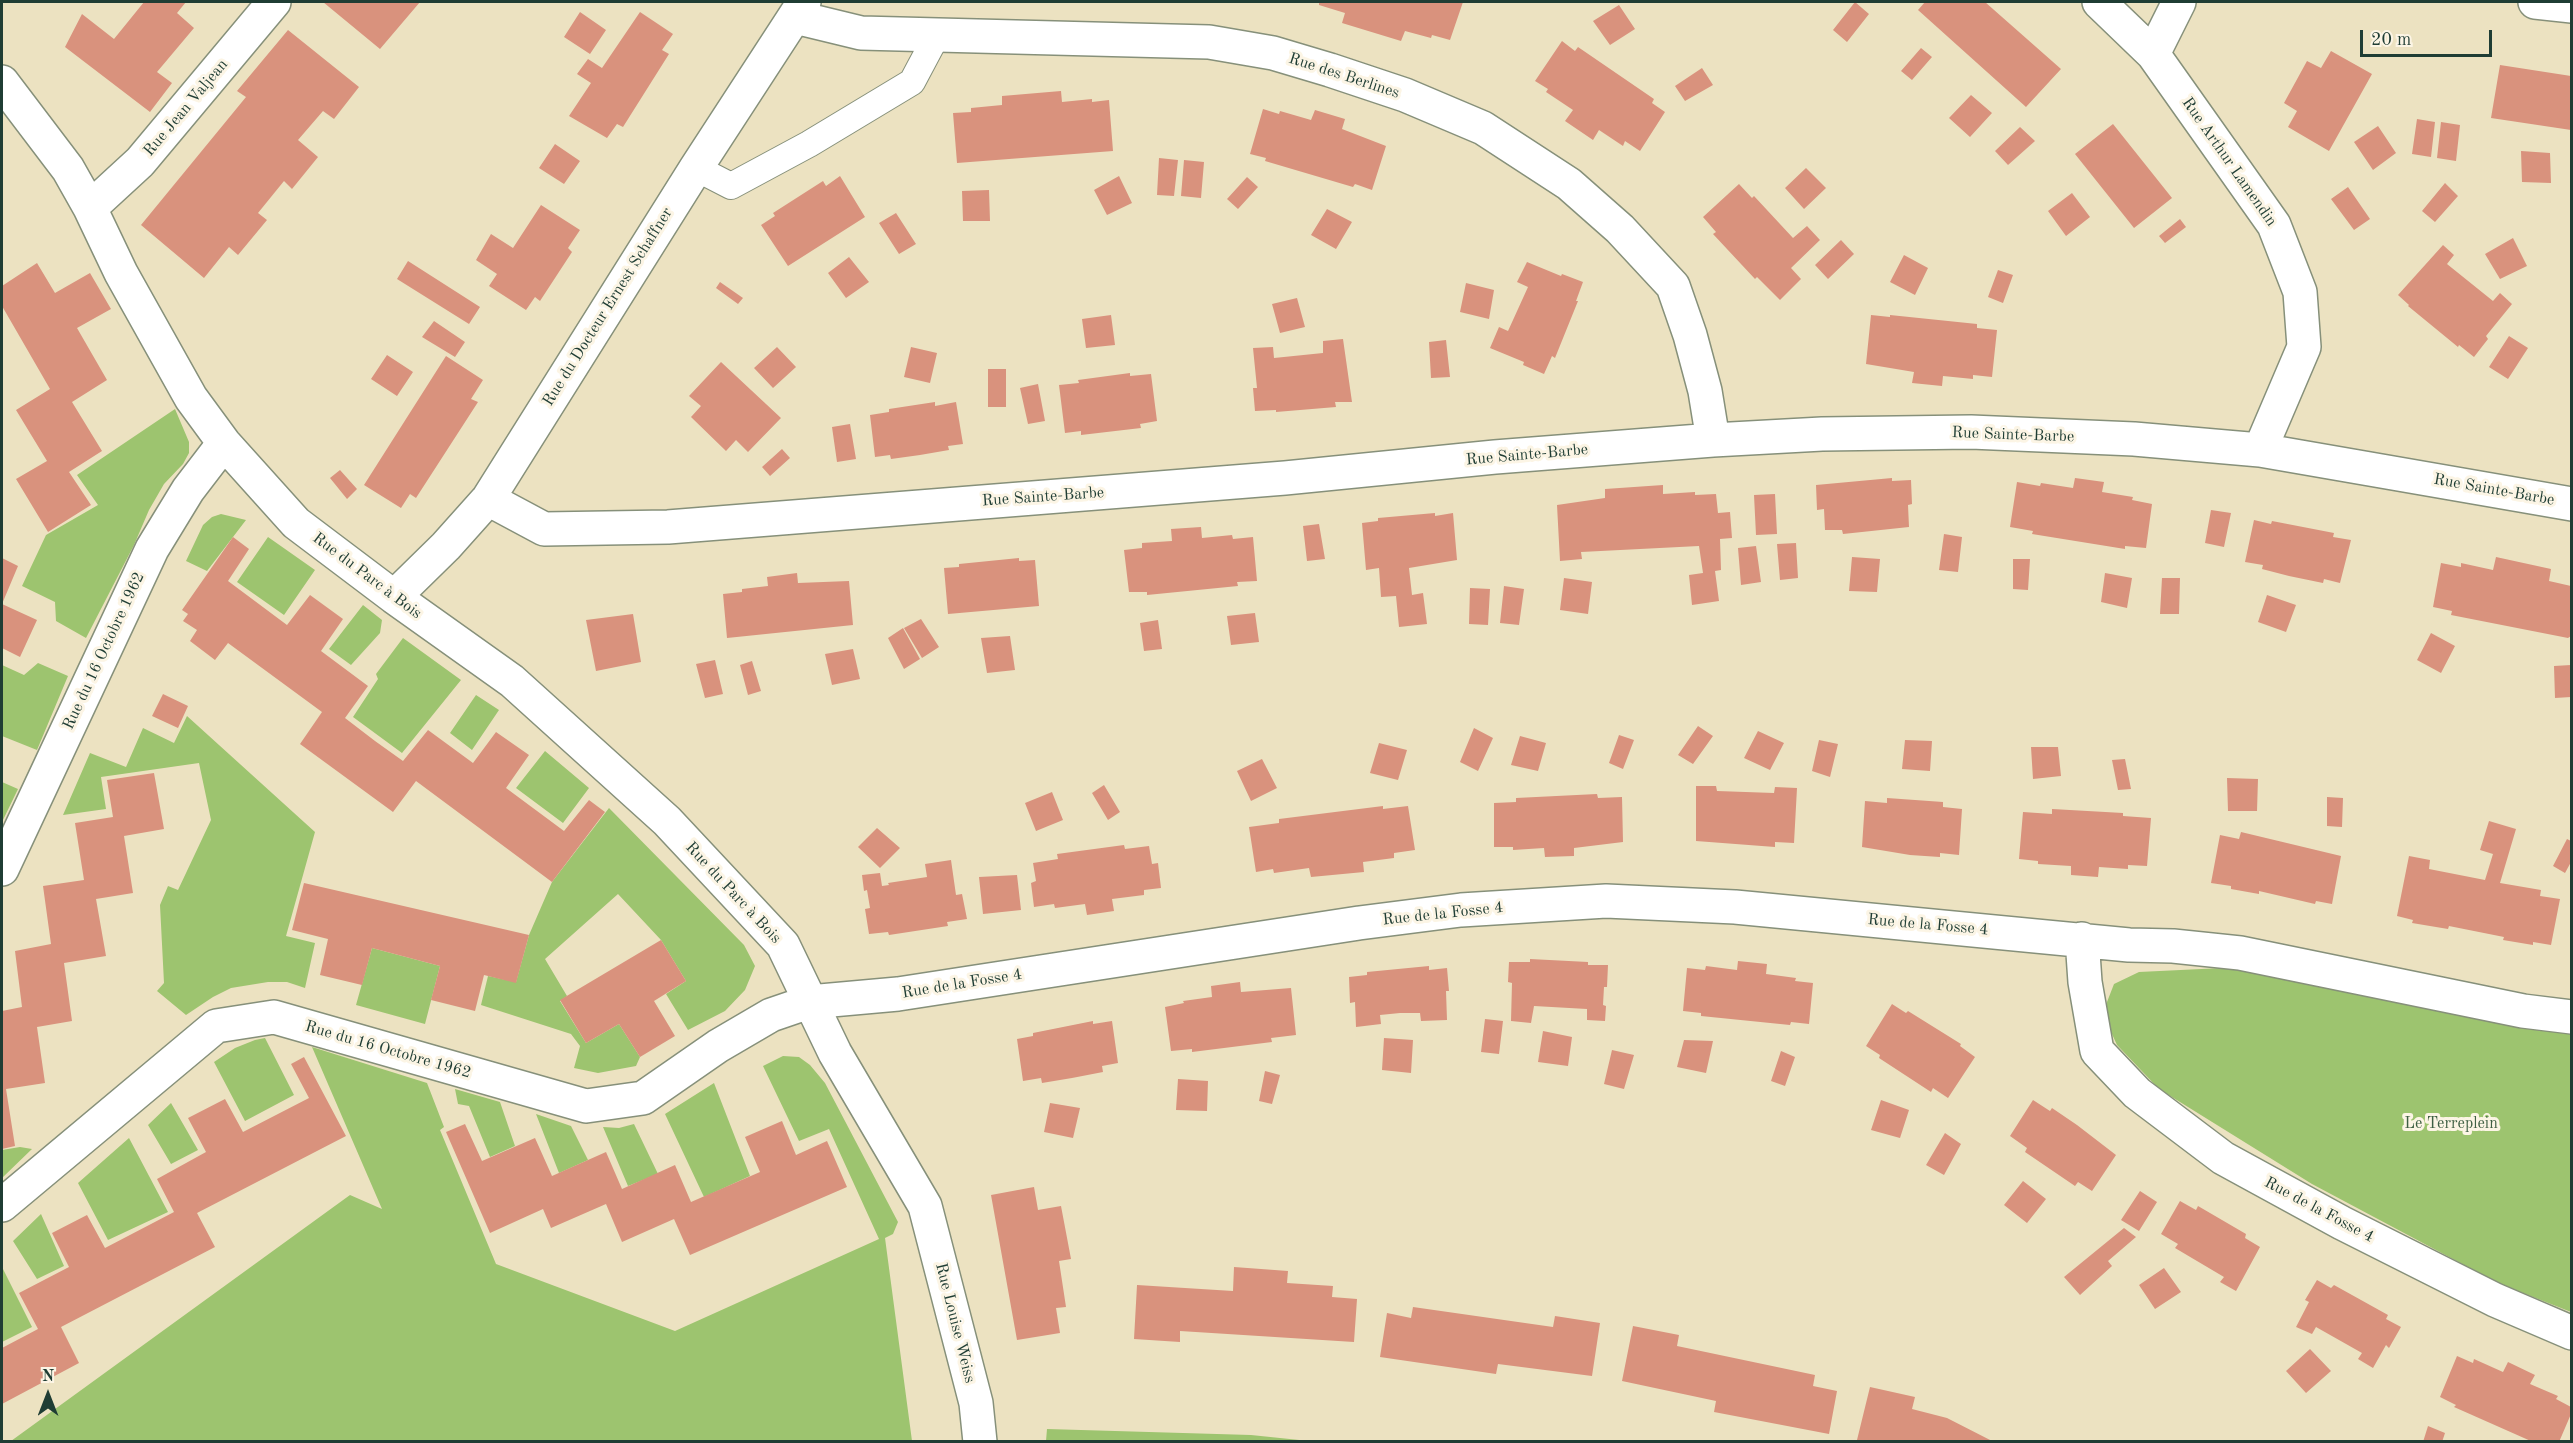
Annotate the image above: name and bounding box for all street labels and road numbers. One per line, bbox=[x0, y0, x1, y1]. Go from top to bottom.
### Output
street label: Rue des Berlines bbox=[1286, 49, 1402, 103]
street label: Rue Jean Valjean bbox=[140, 55, 232, 161]
street label: Rue Arthur Lamendin bbox=[2177, 94, 2281, 230]
street label: Rue du Docteur Ernest Schaffner bbox=[539, 204, 677, 410]
street label: Rue Sainte-Barbe bbox=[1951, 423, 2075, 447]
street label: Rue Sainte-Barbe bbox=[1465, 440, 1589, 470]
street label: Rue Sainte-Barbe bbox=[2432, 470, 2556, 510]
street label: Rue Sainte-Barbe bbox=[981, 483, 1105, 511]
street label: Rue du Parc à Bois bbox=[309, 529, 425, 623]
street label: Rue du 16 Octobre 1962 bbox=[59, 569, 149, 733]
street label: Rue du Parc à Bois bbox=[681, 838, 785, 948]
street label: Rue de la Fosse 4 bbox=[1382, 898, 1504, 930]
street label: Rue de la Fosse 4 bbox=[1867, 910, 1989, 940]
street label: Rue de la Fosse 4 bbox=[901, 965, 1023, 1003]
street label: Rue du 16 Octobre 1962 bbox=[303, 1017, 473, 1083]
street label: Rue de la Fosse 4 bbox=[2261, 1173, 2377, 1247]
street label: Rue Louise Weiss bbox=[931, 1261, 979, 1385]

